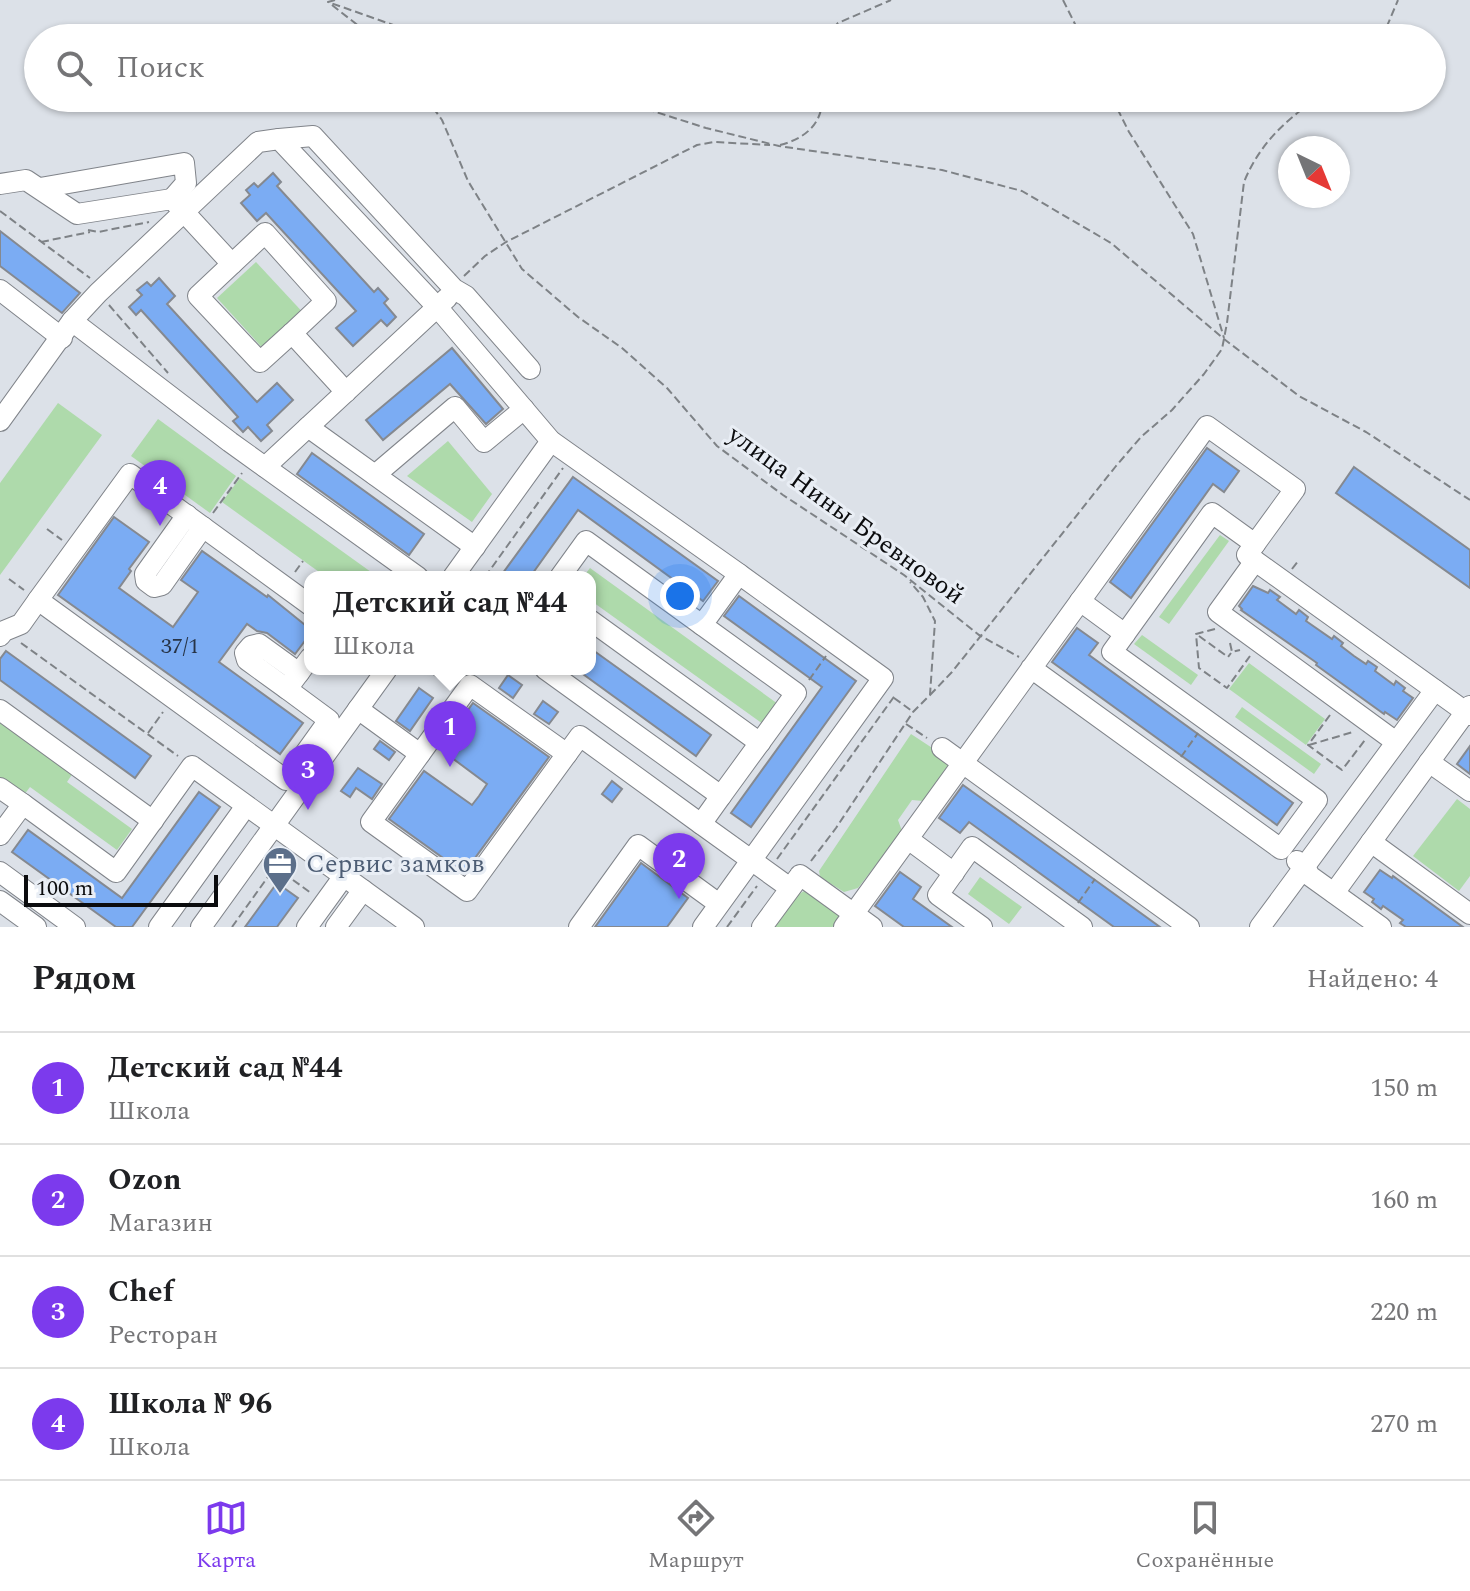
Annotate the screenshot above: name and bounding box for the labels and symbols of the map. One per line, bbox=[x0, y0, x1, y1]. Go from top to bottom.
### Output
north arrow bbox=[1278, 136, 1350, 208]
street label: улица Нины Бревновой bbox=[718, 415, 973, 615]
pin: 4 bbox=[134, 460, 186, 526]
your location bbox=[660, 576, 700, 616]
house number: 37/1 bbox=[161, 630, 199, 663]
pin: 1 bbox=[424, 701, 476, 767]
pin: 3 bbox=[282, 744, 334, 810]
pin: 2 bbox=[653, 833, 705, 899]
place label: Сервис замков bbox=[306, 844, 484, 884]
office icon: Сервис замков bbox=[261, 845, 299, 895]
scale bar bbox=[24, 871, 218, 907]

